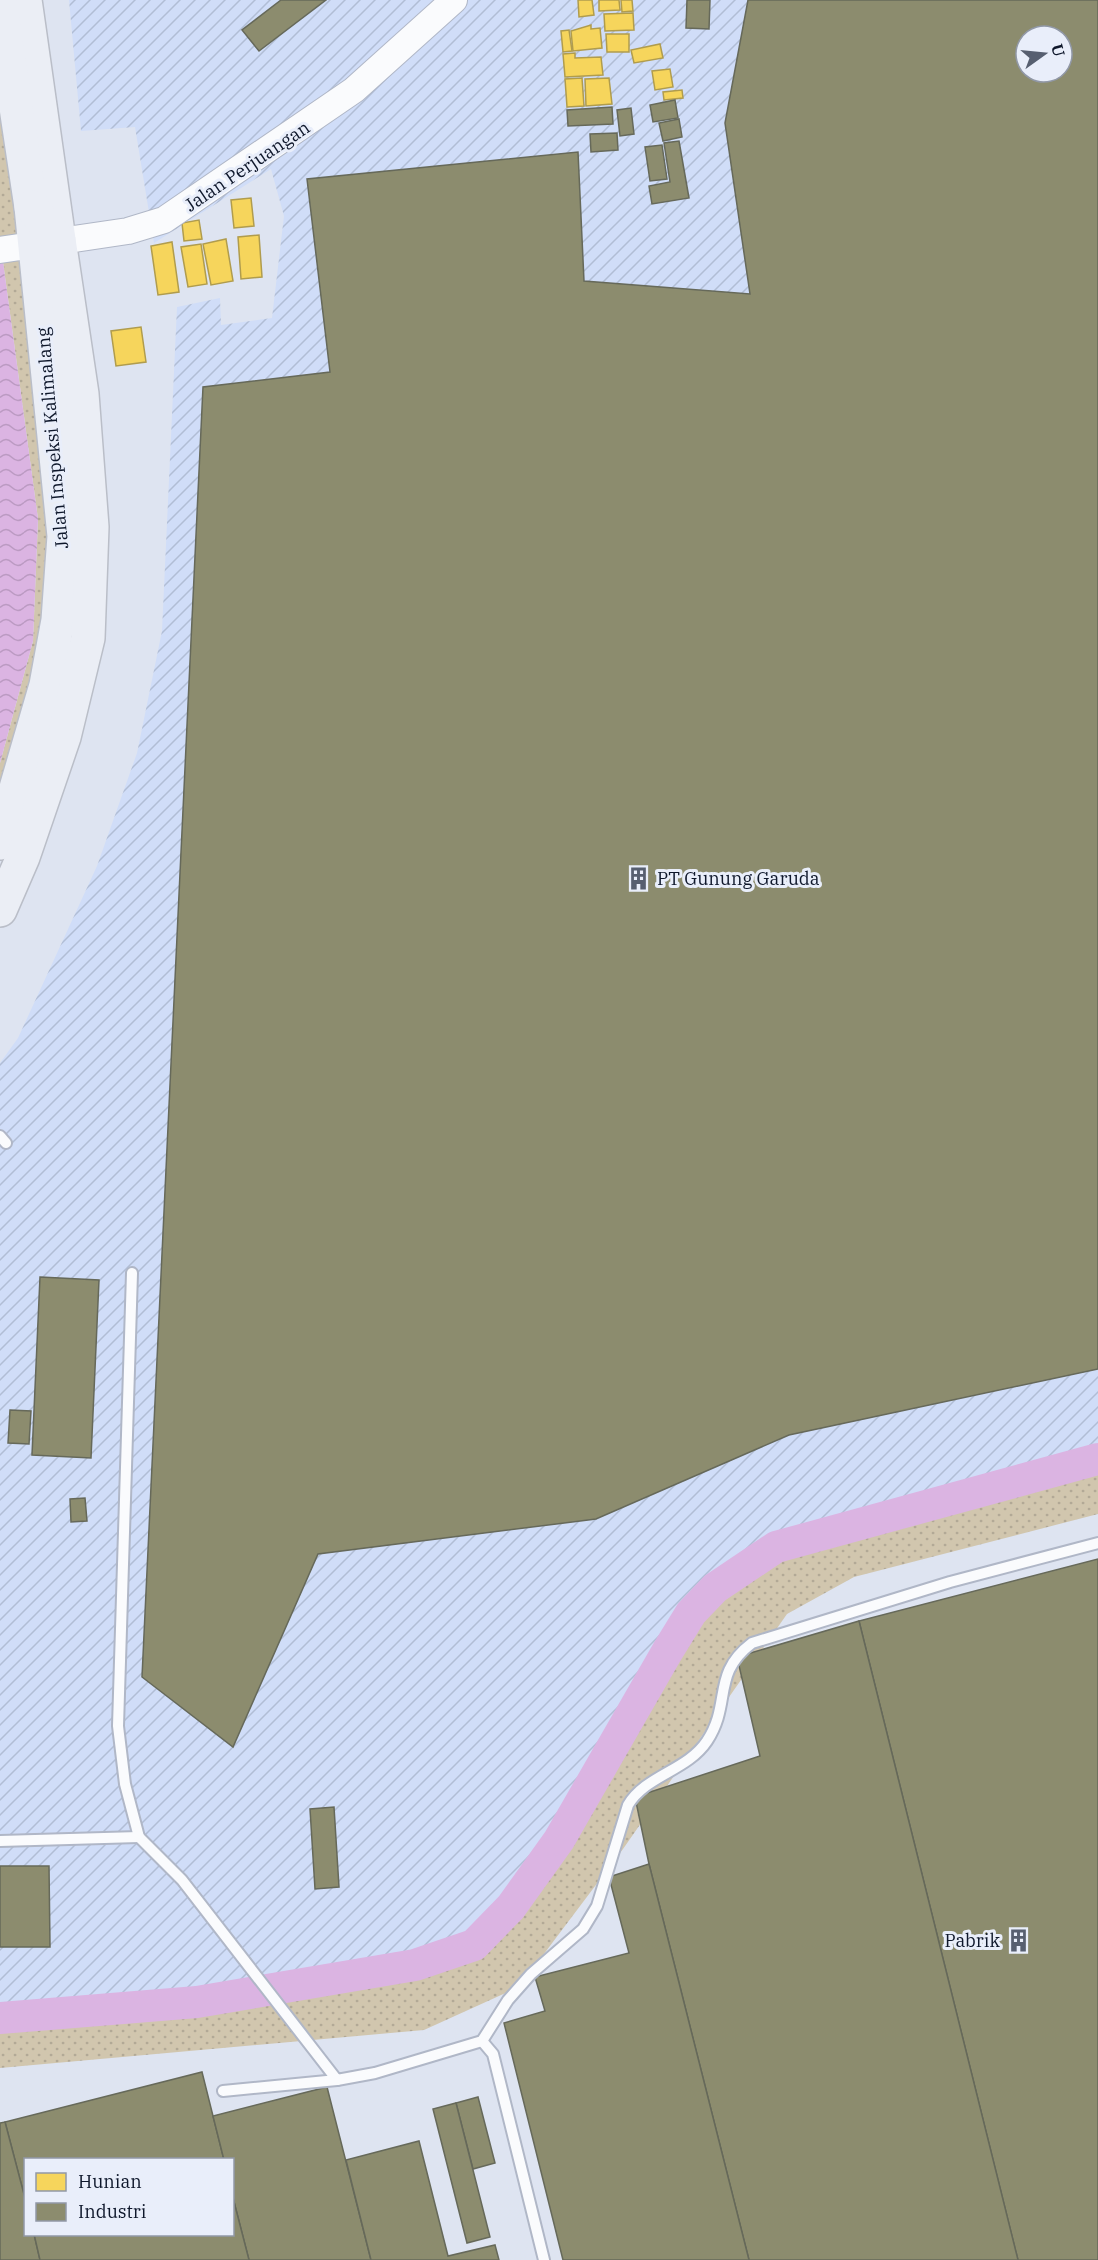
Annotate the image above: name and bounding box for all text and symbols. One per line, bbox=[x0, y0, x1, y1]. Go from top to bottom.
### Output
north arrow bbox=[1014, 24, 1074, 84]
text: U bbox=[1047, 42, 1070, 59]
street label: Jalan Perjuangan bbox=[180, 116, 314, 216]
street label: Jalan Inspeksi Kalimalang bbox=[31, 326, 73, 550]
building icon: PT Gunung Garuda bbox=[626, 865, 652, 891]
place label: PT Gunung Garuda bbox=[657, 867, 820, 890]
building icon: Pabrik bbox=[1005, 1927, 1031, 1953]
place label: Pabrik bbox=[944, 1929, 1000, 1952]
legend bbox=[24, 2158, 234, 2236]
text: Hunian bbox=[78, 2170, 142, 2193]
text: Industri bbox=[78, 2200, 147, 2223]

